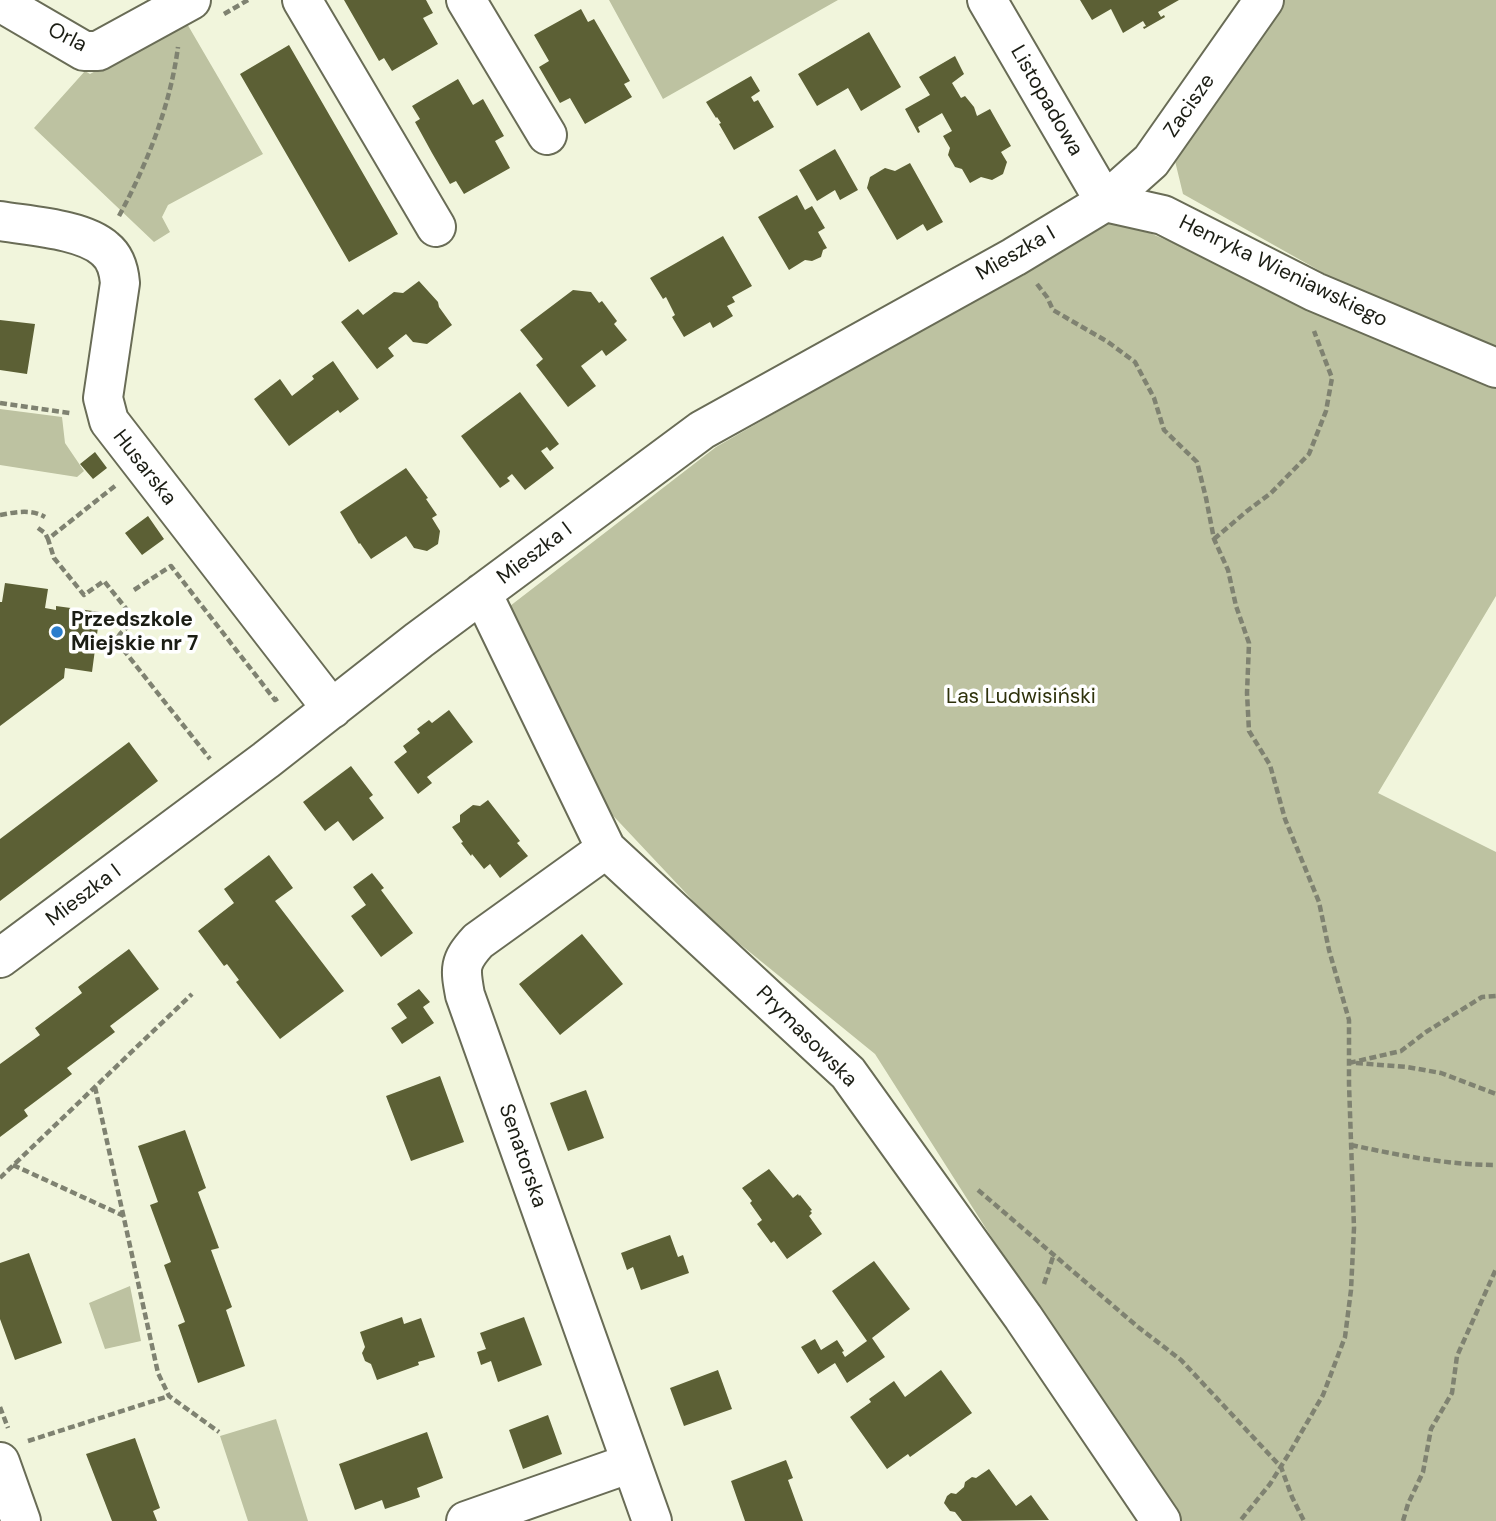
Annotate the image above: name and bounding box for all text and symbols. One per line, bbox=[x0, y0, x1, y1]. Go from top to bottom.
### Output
street label: Orla bbox=[43, 18, 91, 58]
street label: Listopadowa bbox=[1004, 41, 1088, 161]
street label: Zacisze bbox=[1159, 69, 1221, 143]
street label: Henryka Wieniawskiego bbox=[1175, 211, 1391, 333]
street label: Mieszka I bbox=[972, 221, 1060, 287]
street label: Husarska bbox=[107, 425, 181, 511]
street label: Mieszka I bbox=[493, 518, 577, 590]
place label: Przedszkole Miejskie nr 7 bbox=[71, 607, 198, 657]
marker: Przedszkole Miejskie nr 7 bbox=[49, 624, 65, 640]
park label: Las Ludwisiński bbox=[946, 684, 1096, 710]
street label: Mieszka I bbox=[42, 860, 126, 932]
street label: Prymasowska bbox=[750, 981, 862, 1093]
street label: Senatorska bbox=[493, 1101, 551, 1211]

